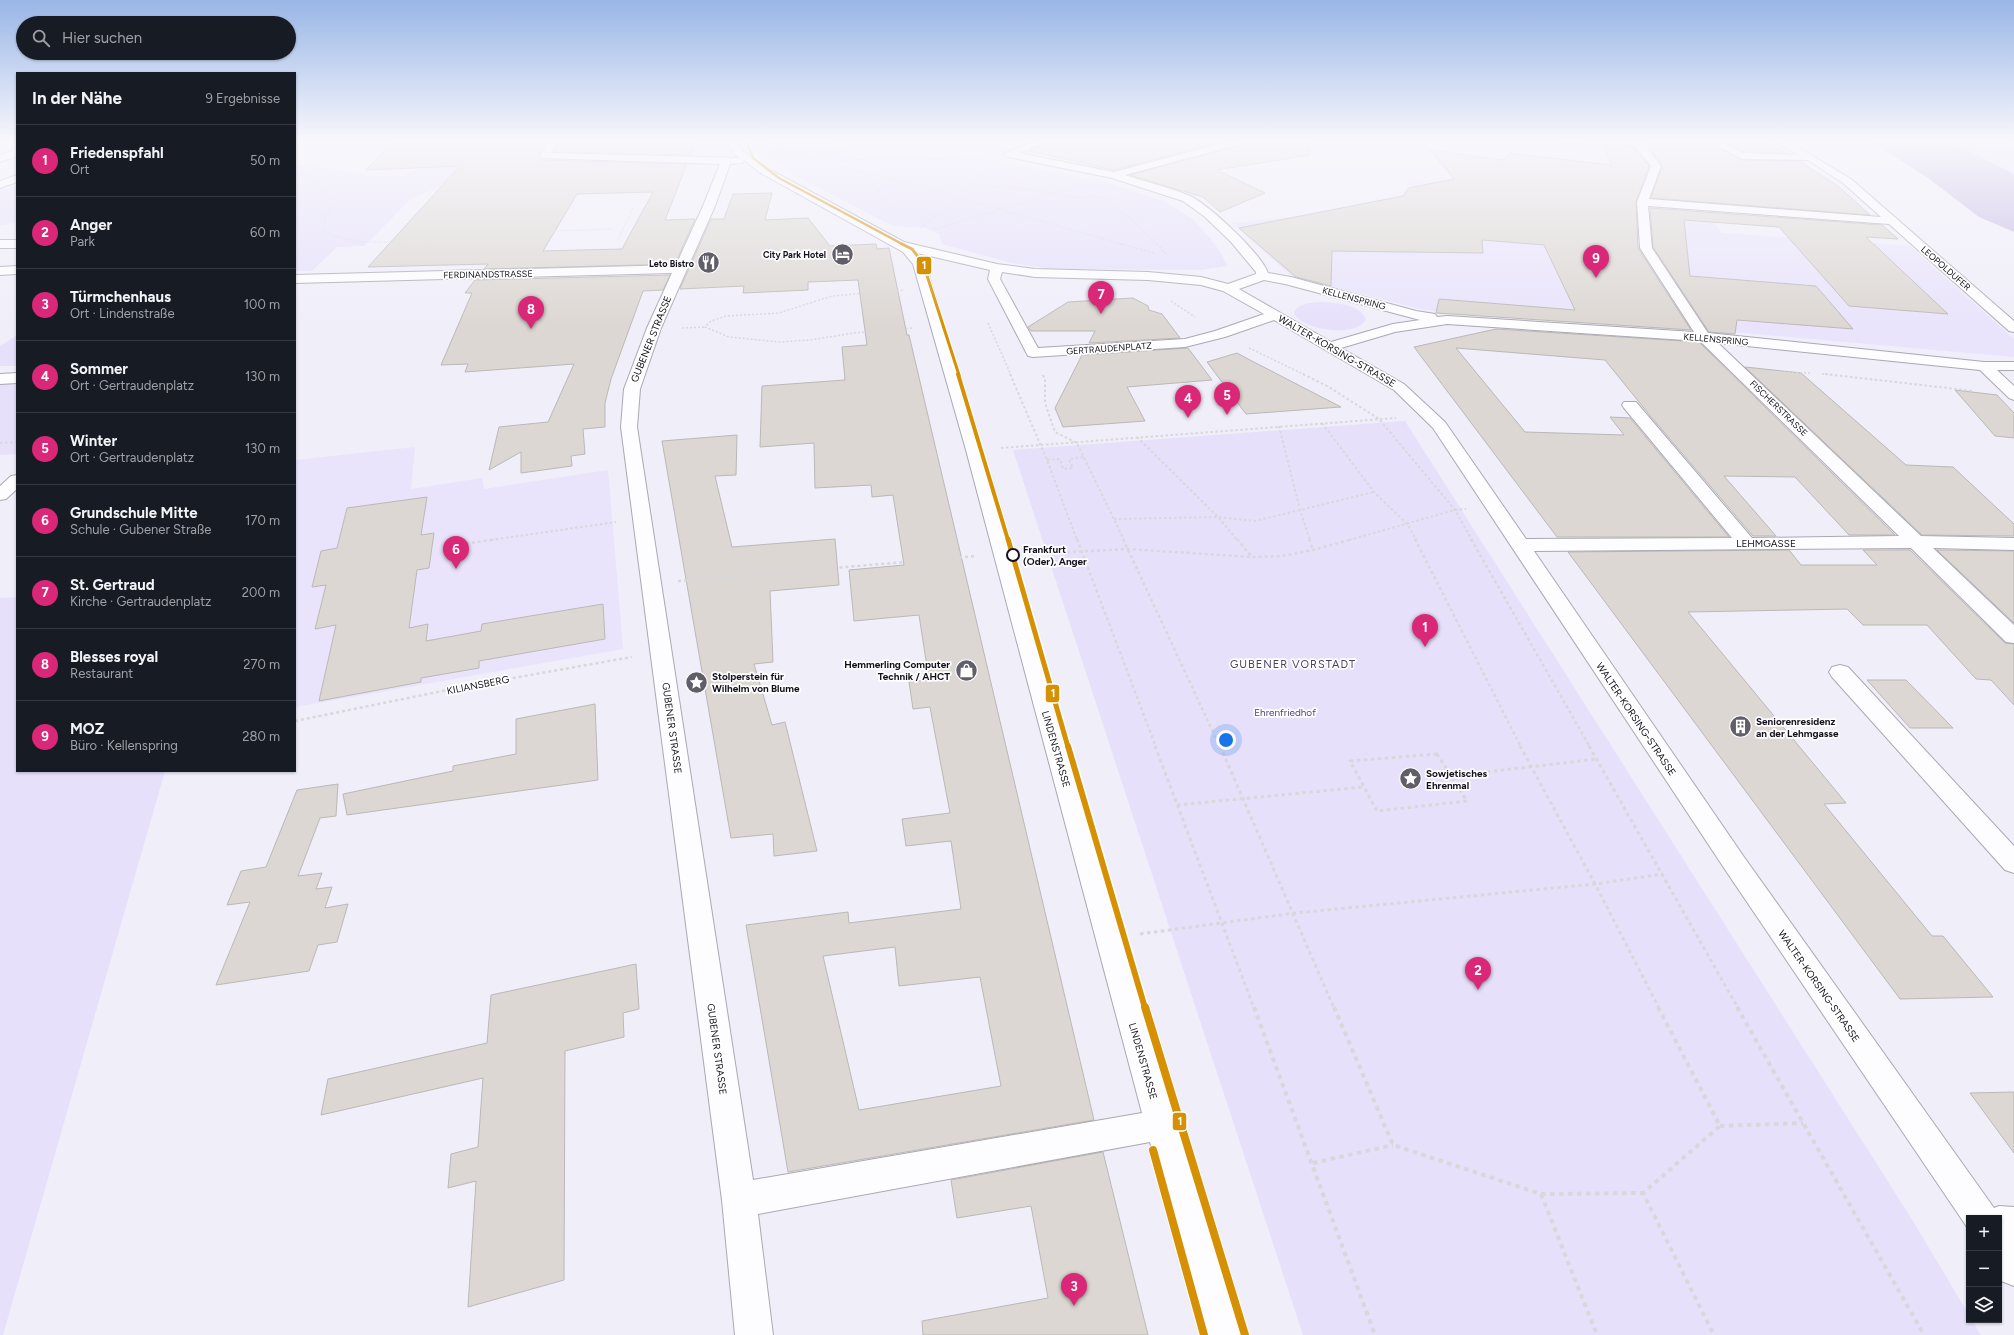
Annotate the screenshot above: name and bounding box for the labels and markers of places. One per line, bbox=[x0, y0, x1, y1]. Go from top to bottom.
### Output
hotel icon: City Park Hotel bbox=[829, 241, 855, 267]
pin: 9 bbox=[1583, 245, 1609, 278]
place label: City Park Hotel bbox=[763, 249, 826, 260]
restaurant icon: Leto Bistro bbox=[696, 250, 722, 276]
place label: Leto Bistro bbox=[649, 258, 694, 269]
pin: 7 bbox=[1088, 281, 1114, 314]
pin: 8 bbox=[518, 296, 544, 329]
pin: 5 bbox=[1214, 382, 1240, 415]
pin: 4 bbox=[1175, 385, 1201, 418]
pin: 6 bbox=[443, 536, 469, 569]
place label: Frankfurt (Oder), Anger bbox=[1023, 543, 1087, 568]
marker: Frankfurt (Oder), Anger bbox=[1006, 548, 1020, 562]
pin: 1 bbox=[1412, 614, 1438, 647]
shop icon: Hemmerling Computer Technik / AHCT bbox=[953, 657, 979, 683]
place label: Hemmerling Computer Technik / AHCT bbox=[844, 658, 950, 683]
place icon: Stolperstein für Wilhelm von Blume bbox=[684, 669, 710, 695]
place label: Stolperstein für Wilhelm von Blume bbox=[712, 670, 800, 695]
building icon: Seniorenresidenz an der Lehmgasse bbox=[1728, 714, 1754, 740]
place label: Seniorenresidenz an der Lehmgasse bbox=[1756, 715, 1839, 740]
place icon: Sowjetisches Ehrenmal bbox=[1398, 766, 1424, 792]
place label: Sowjetisches Ehrenmal bbox=[1426, 767, 1487, 792]
pin: 2 bbox=[1465, 957, 1491, 990]
pin: 3 bbox=[1061, 1273, 1087, 1306]

